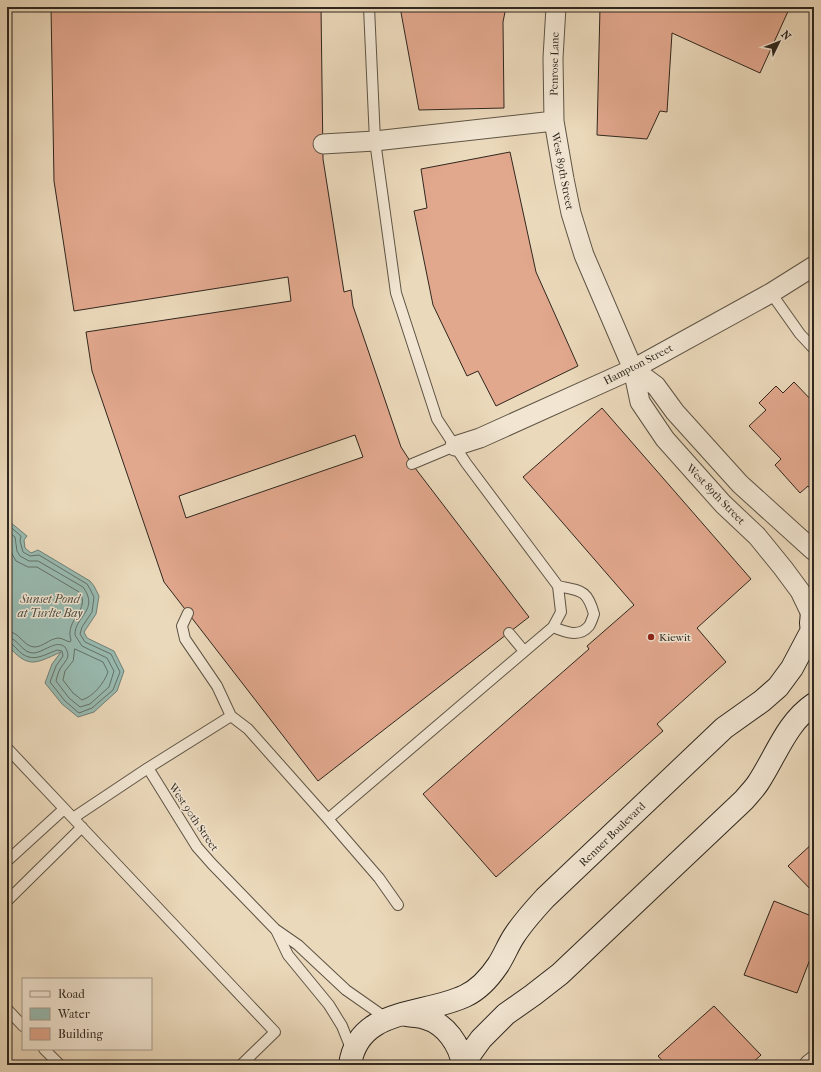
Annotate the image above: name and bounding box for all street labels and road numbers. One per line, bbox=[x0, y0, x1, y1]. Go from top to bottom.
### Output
street label: Penrose Lane bbox=[547, 31, 562, 96]
street label: West 89th Street bbox=[548, 130, 576, 211]
street label: Hampton Street bbox=[601, 341, 675, 388]
street label: West 89th Street bbox=[683, 461, 748, 527]
street label: West 90th Street bbox=[165, 780, 221, 854]
street label: Renner Boulevard bbox=[577, 799, 649, 869]

